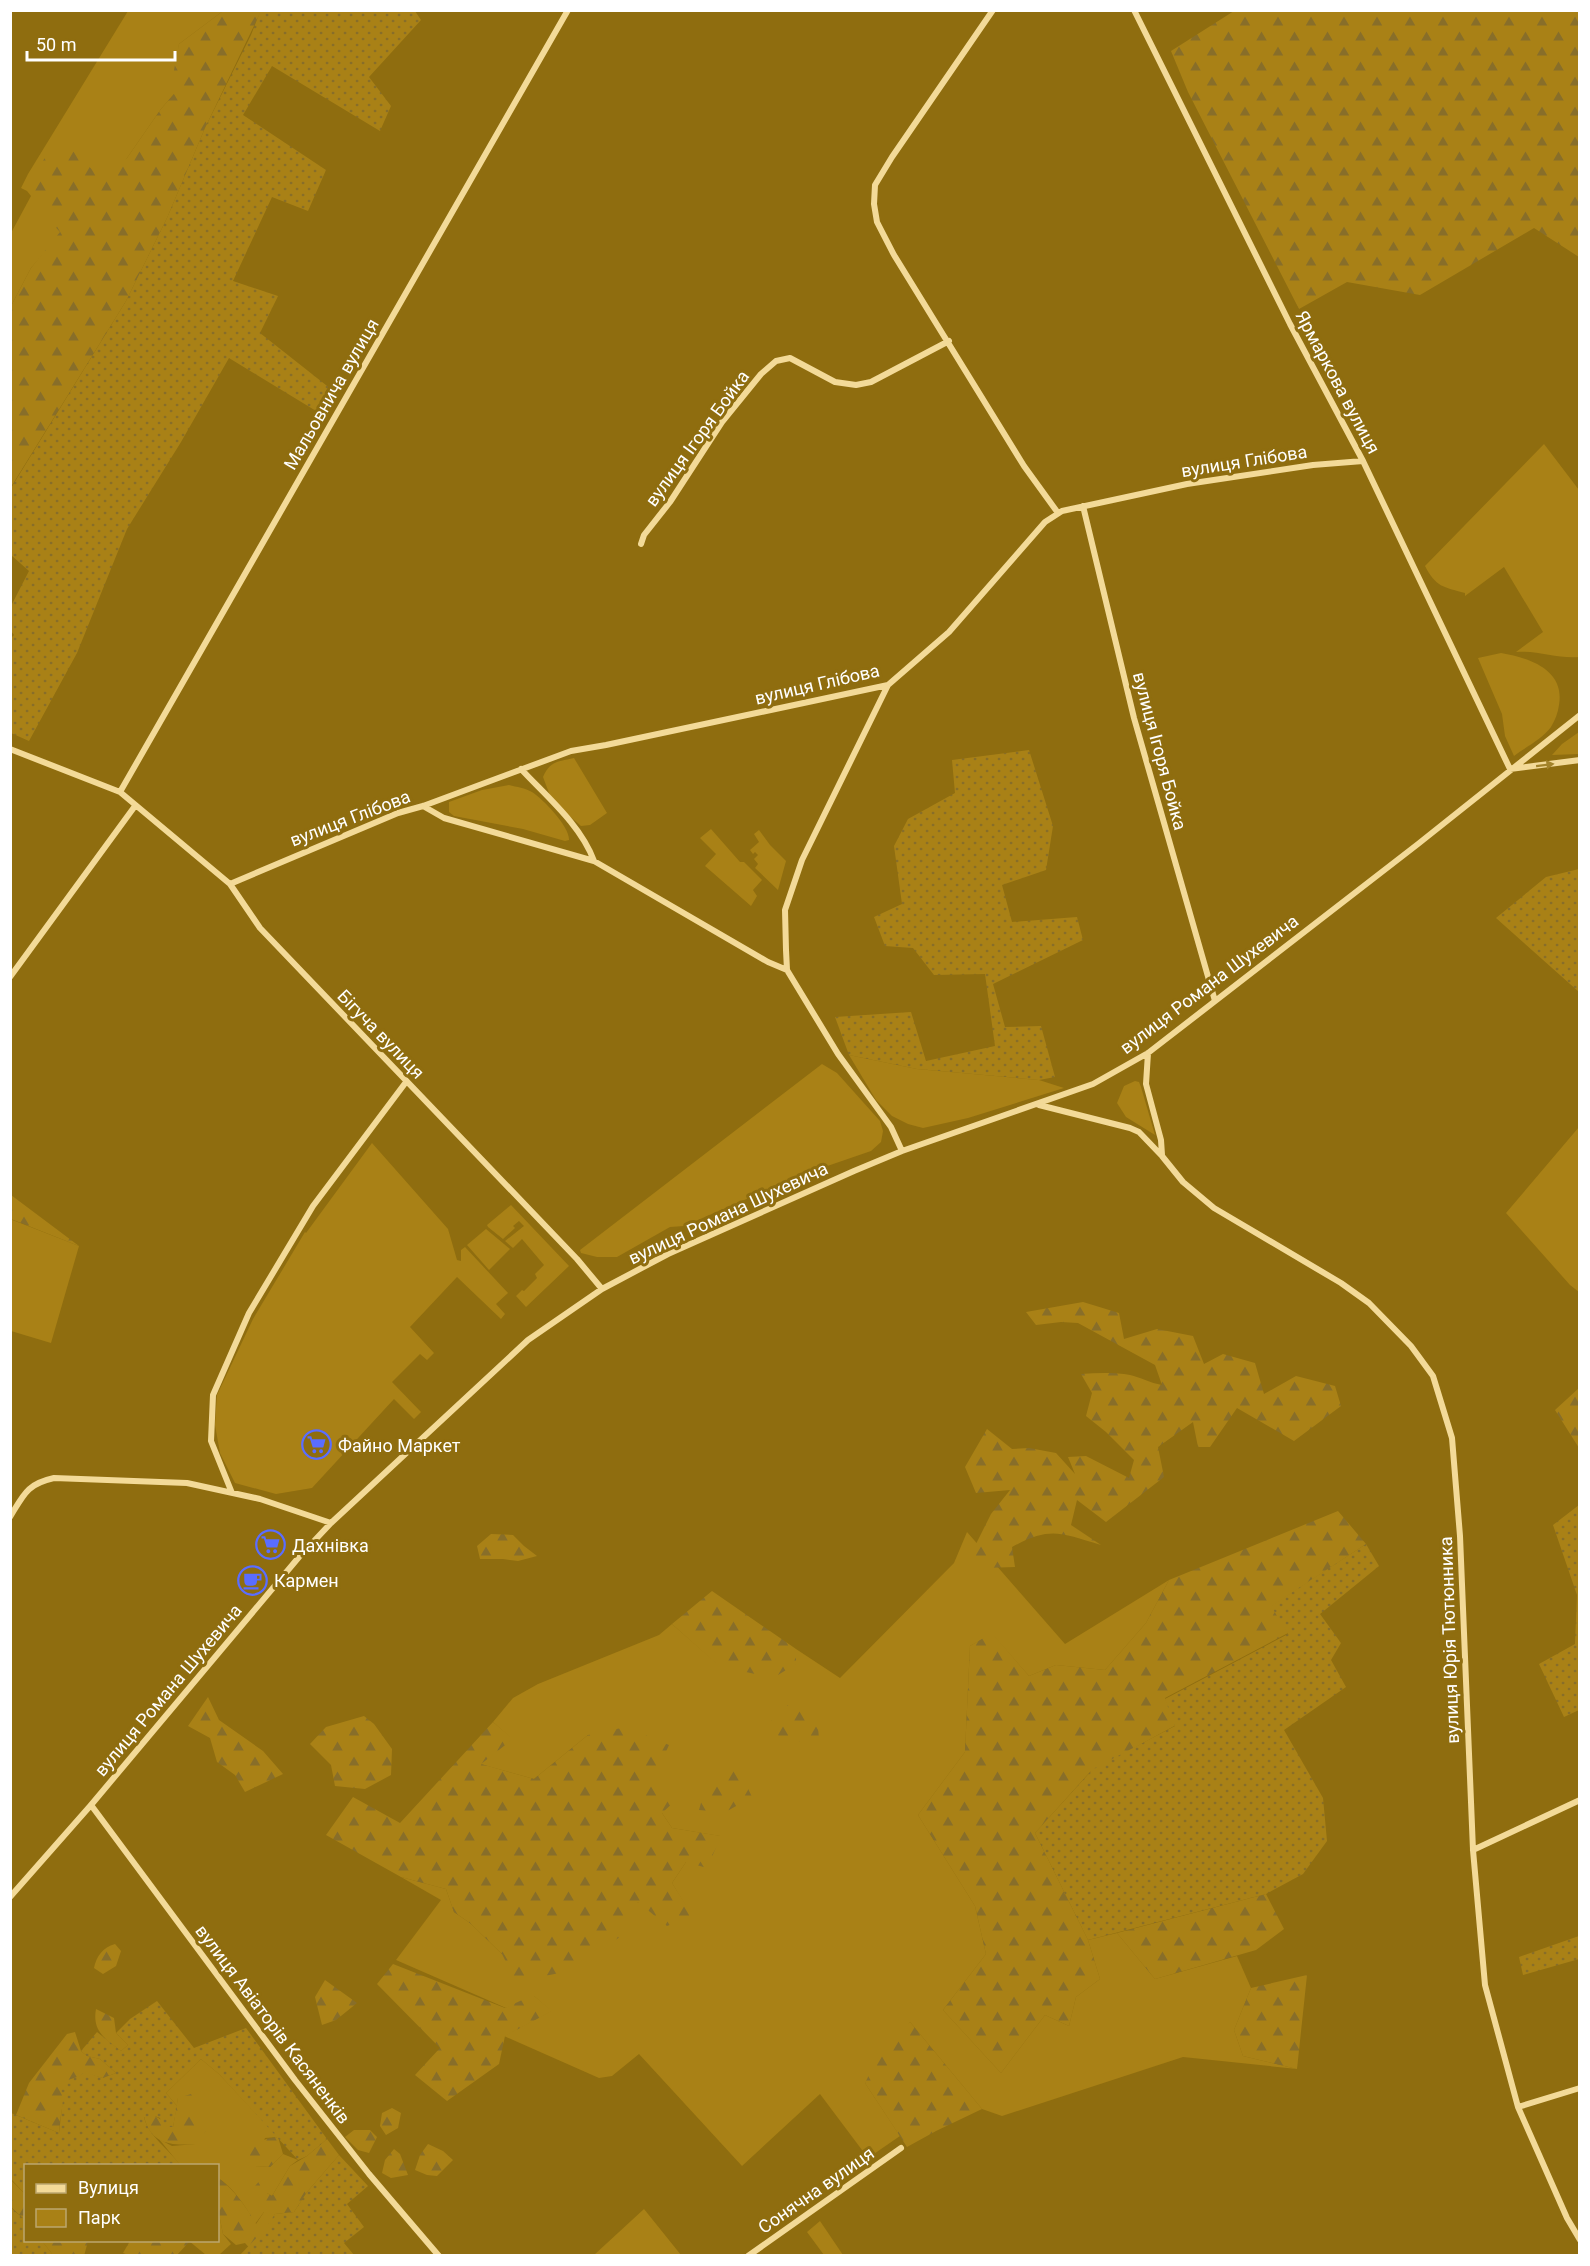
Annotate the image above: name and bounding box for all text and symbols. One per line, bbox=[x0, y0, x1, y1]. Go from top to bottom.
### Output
scale bar bbox=[27, 24, 176, 62]
text: 50 m bbox=[36, 34, 76, 55]
street label: Ярмаркова вулиця bbox=[1291, 307, 1385, 457]
street label: Мальовнича вулиця bbox=[279, 315, 383, 473]
street label: вулиця Ігоря Бойка bbox=[641, 366, 753, 510]
street label: вулиця Глібова bbox=[1180, 441, 1308, 481]
street label: вулиця Глібова bbox=[753, 659, 881, 709]
street label: вулиця Ігоря Бойка bbox=[1129, 670, 1191, 832]
one-way arrow bbox=[1535, 760, 1554, 769]
street label: вулиця Глібова bbox=[287, 785, 413, 851]
street label: вулиця Романа Шухевича bbox=[1116, 910, 1302, 1058]
street label: Бігуча вулиця bbox=[333, 985, 429, 1083]
street label: вулиця Романа Шухевича bbox=[625, 1158, 831, 1268]
supermarket icon: Файно Маркет bbox=[301, 1429, 333, 1461]
place label: Файно Маркет bbox=[338, 1435, 461, 1456]
supermarket icon: Дахнівка bbox=[255, 1529, 287, 1561]
place label: Дахнівка bbox=[292, 1535, 369, 1556]
street label: вулиця Юрія Тютюнника bbox=[1435, 1536, 1463, 1744]
cafe icon: Кармен bbox=[237, 1564, 269, 1596]
place label: Кармен bbox=[274, 1570, 339, 1591]
street label: вулиця Романа Шухевича bbox=[90, 1600, 246, 1780]
street label: вулиця Авіаторів Касяненків bbox=[191, 1920, 355, 2128]
street label: Сонячна вулиця bbox=[754, 2142, 878, 2238]
legend bbox=[24, 2164, 219, 2242]
text: Вулиця bbox=[78, 2177, 139, 2198]
text: Парк bbox=[78, 2207, 121, 2228]

